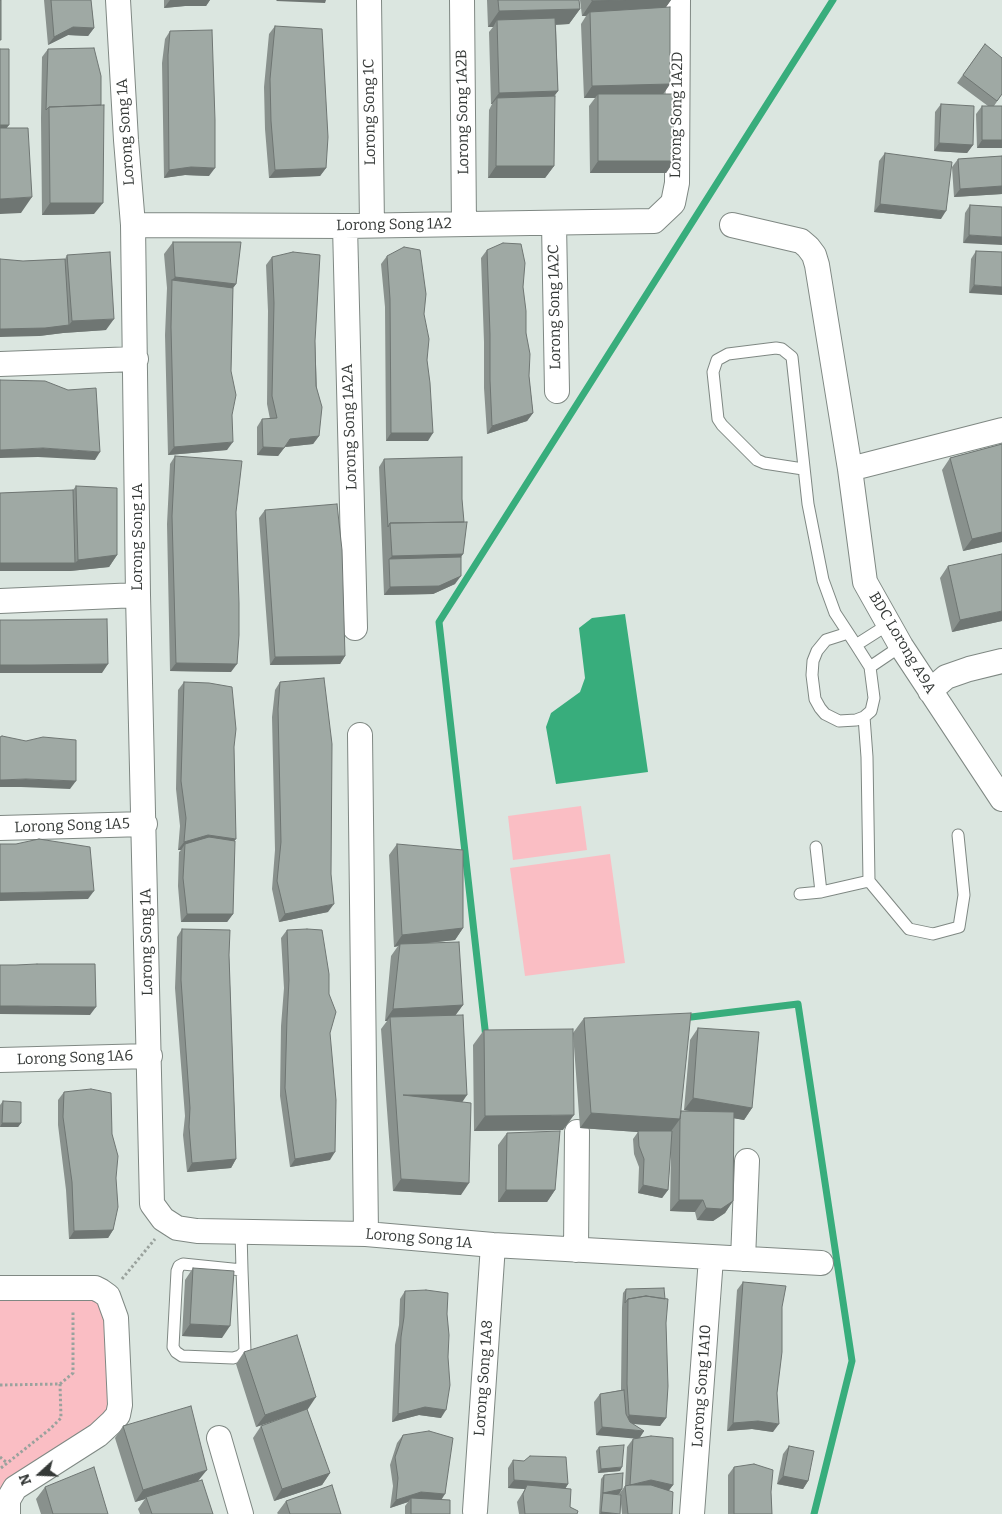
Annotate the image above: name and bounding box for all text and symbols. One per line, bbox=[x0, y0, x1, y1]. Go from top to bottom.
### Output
street label: Lorong Song 1A2B bbox=[453, 49, 473, 175]
street label: Lorong Song 1A2D bbox=[667, 52, 687, 178]
street label: Lorong Song 1C bbox=[360, 59, 380, 165]
street label: Lorong Song 1A bbox=[113, 78, 139, 186]
street label: Lorong Song 1A2 bbox=[336, 215, 452, 235]
street label: Lorong Song 1A2C bbox=[545, 244, 565, 370]
street label: Lorong Song 1A2A bbox=[339, 364, 361, 490]
street label: Lorong Song 1A bbox=[129, 483, 147, 591]
street label: BDC Lorong A9A bbox=[865, 589, 939, 697]
street label: Lorong Song 1A5 bbox=[14, 815, 130, 837]
street label: Lorong Song 1A bbox=[137, 888, 157, 996]
street label: Lorong Song 1A6 bbox=[17, 1047, 133, 1069]
street label: Lorong Song 1A bbox=[365, 1225, 473, 1253]
street label: Lorong Song 1A8 bbox=[471, 1319, 497, 1437]
street label: Lorong Song 1A10 bbox=[689, 1324, 715, 1448]
north arrow bbox=[15, 1449, 65, 1499]
text: N bbox=[16, 1471, 35, 1487]

